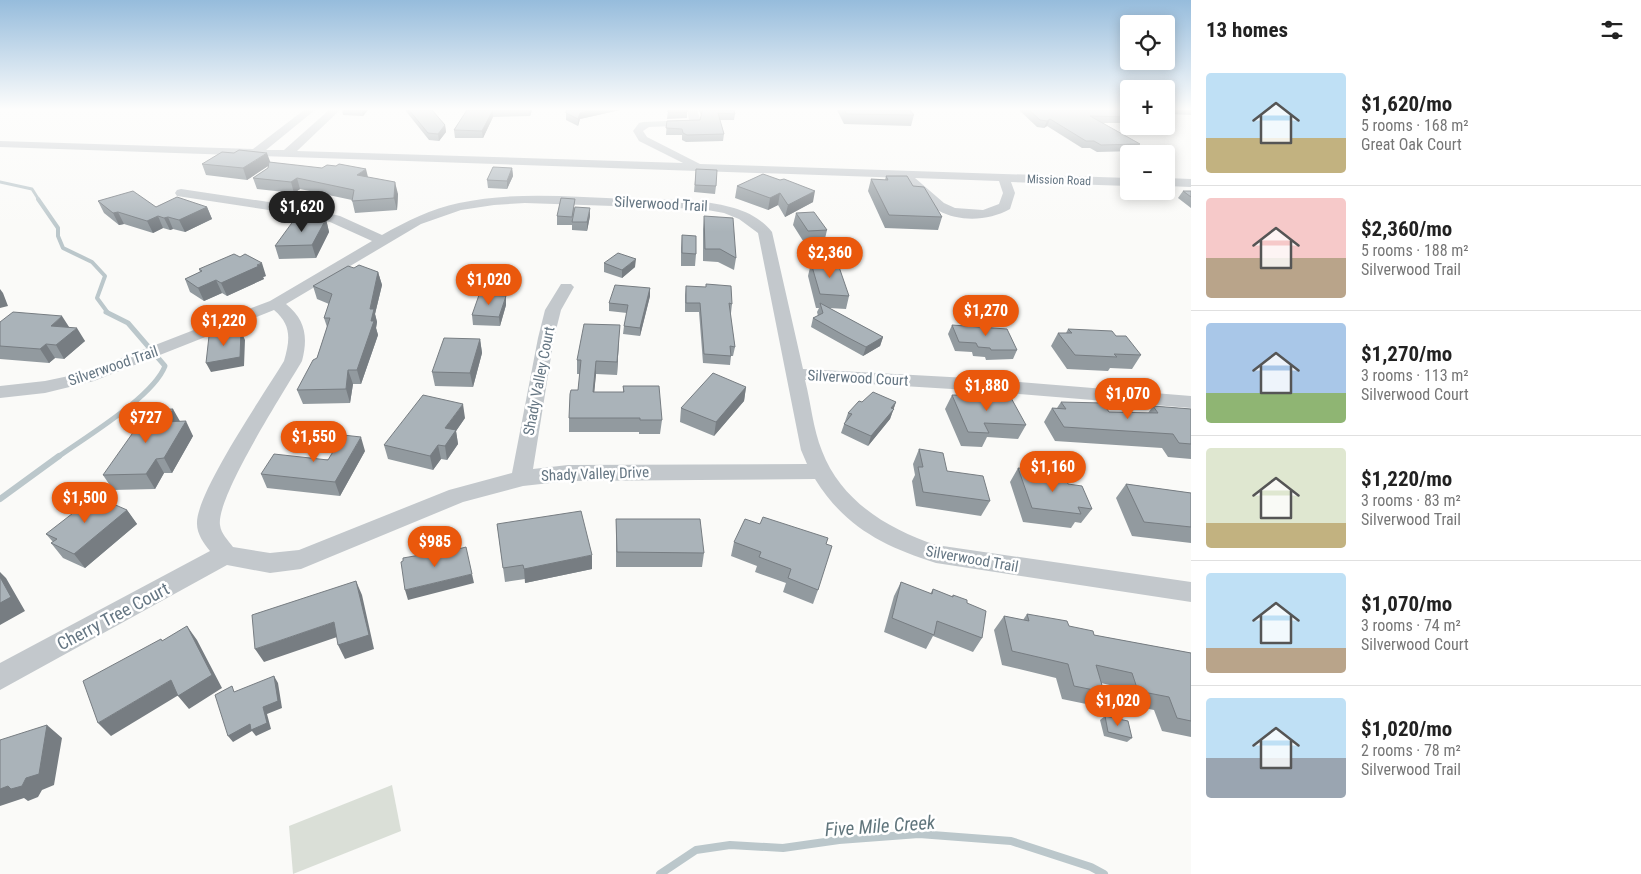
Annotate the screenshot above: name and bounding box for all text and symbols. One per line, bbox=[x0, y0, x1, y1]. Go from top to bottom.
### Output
map controls bbox=[1120, 15, 1175, 200]
button: locate bbox=[1120, 15, 1175, 70]
icon: filters bbox=[1598, 16, 1626, 44]
text: 13 homes bbox=[1206, 18, 1288, 42]
button: + bbox=[1120, 80, 1175, 135]
text: $1,620/mo bbox=[1361, 92, 1452, 116]
icon: home bbox=[1246, 93, 1306, 153]
text: 5 rooms · 168 m² bbox=[1361, 116, 1469, 135]
text: Great Oak Court bbox=[1361, 135, 1462, 154]
button: − bbox=[1120, 145, 1175, 200]
street label: Mission Road bbox=[1027, 172, 1091, 188]
pin: $1,620 bbox=[261, 190, 343, 233]
street label: Silverwood Trail bbox=[614, 193, 708, 215]
text: $1,620 bbox=[280, 197, 324, 216]
text: $2,360/mo bbox=[1361, 217, 1452, 241]
icon: home bbox=[1246, 218, 1306, 278]
pin: $2,360 bbox=[789, 236, 871, 279]
text: 5 rooms · 188 m² bbox=[1361, 241, 1469, 260]
text: $2,360 bbox=[808, 243, 852, 262]
text: Silverwood Trail bbox=[1361, 260, 1461, 279]
pin: $1,020 bbox=[448, 264, 530, 306]
text: $1,020 bbox=[467, 270, 511, 289]
pin: $1,270 bbox=[945, 294, 1027, 337]
text: $1,270 bbox=[964, 301, 1008, 320]
pin: $1,220 bbox=[183, 304, 265, 347]
text: $1,220 bbox=[202, 311, 246, 330]
street label: Shady Valley Court bbox=[520, 325, 558, 437]
street label: Silverwood Trail bbox=[66, 342, 160, 390]
text: $1,270/mo bbox=[1361, 342, 1452, 366]
icon: home bbox=[1246, 343, 1306, 403]
street label: Silverwood Court bbox=[807, 366, 909, 390]
text: 3 rooms · 113 m² bbox=[1361, 366, 1469, 385]
pin: $1,880 bbox=[946, 370, 1028, 412]
text: $1,880 bbox=[965, 376, 1009, 395]
pin: $1,070 bbox=[1087, 378, 1169, 420]
text: $1,070 bbox=[1106, 384, 1150, 403]
text: Silverwood Court bbox=[1361, 385, 1469, 404]
pin: $727 bbox=[116, 402, 176, 444]
text: $727 bbox=[130, 408, 162, 427]
pin: $1,550 bbox=[273, 420, 355, 463]
text: $1,550 bbox=[292, 427, 336, 446]
pin: $1,160 bbox=[1012, 450, 1094, 493]
text: $1,160 bbox=[1031, 457, 1075, 476]
street label: Shady Valley Drive bbox=[541, 463, 649, 485]
text: $1,220/mo bbox=[1361, 467, 1452, 491]
icon: home bbox=[1246, 468, 1306, 528]
pin: $1,500 bbox=[44, 482, 126, 524]
text: $1,500 bbox=[63, 488, 107, 507]
text: 3 rooms · 83 m² bbox=[1361, 491, 1461, 510]
text: Silverwood Trail bbox=[1361, 510, 1461, 529]
pin: $985 bbox=[405, 526, 465, 568]
text: $985 bbox=[419, 532, 451, 551]
street label: Silverwood Trail bbox=[924, 542, 1020, 576]
street label: Cherry Tree Court bbox=[53, 578, 173, 654]
text: $1,070/mo bbox=[1361, 592, 1452, 616]
icon: home bbox=[1246, 593, 1306, 653]
text: 3 rooms · 74 m² bbox=[1361, 616, 1461, 635]
text: Silverwood Court bbox=[1361, 635, 1469, 654]
pin: $1,020 bbox=[1077, 684, 1159, 727]
text: $1,020 bbox=[1096, 691, 1140, 710]
text: $1,020/mo bbox=[1361, 717, 1452, 741]
icon: home bbox=[1246, 718, 1306, 778]
text: 2 rooms · 78 m² bbox=[1361, 741, 1461, 760]
text: Silverwood Trail bbox=[1361, 760, 1461, 779]
water label: Five Mile Creek bbox=[824, 811, 937, 841]

